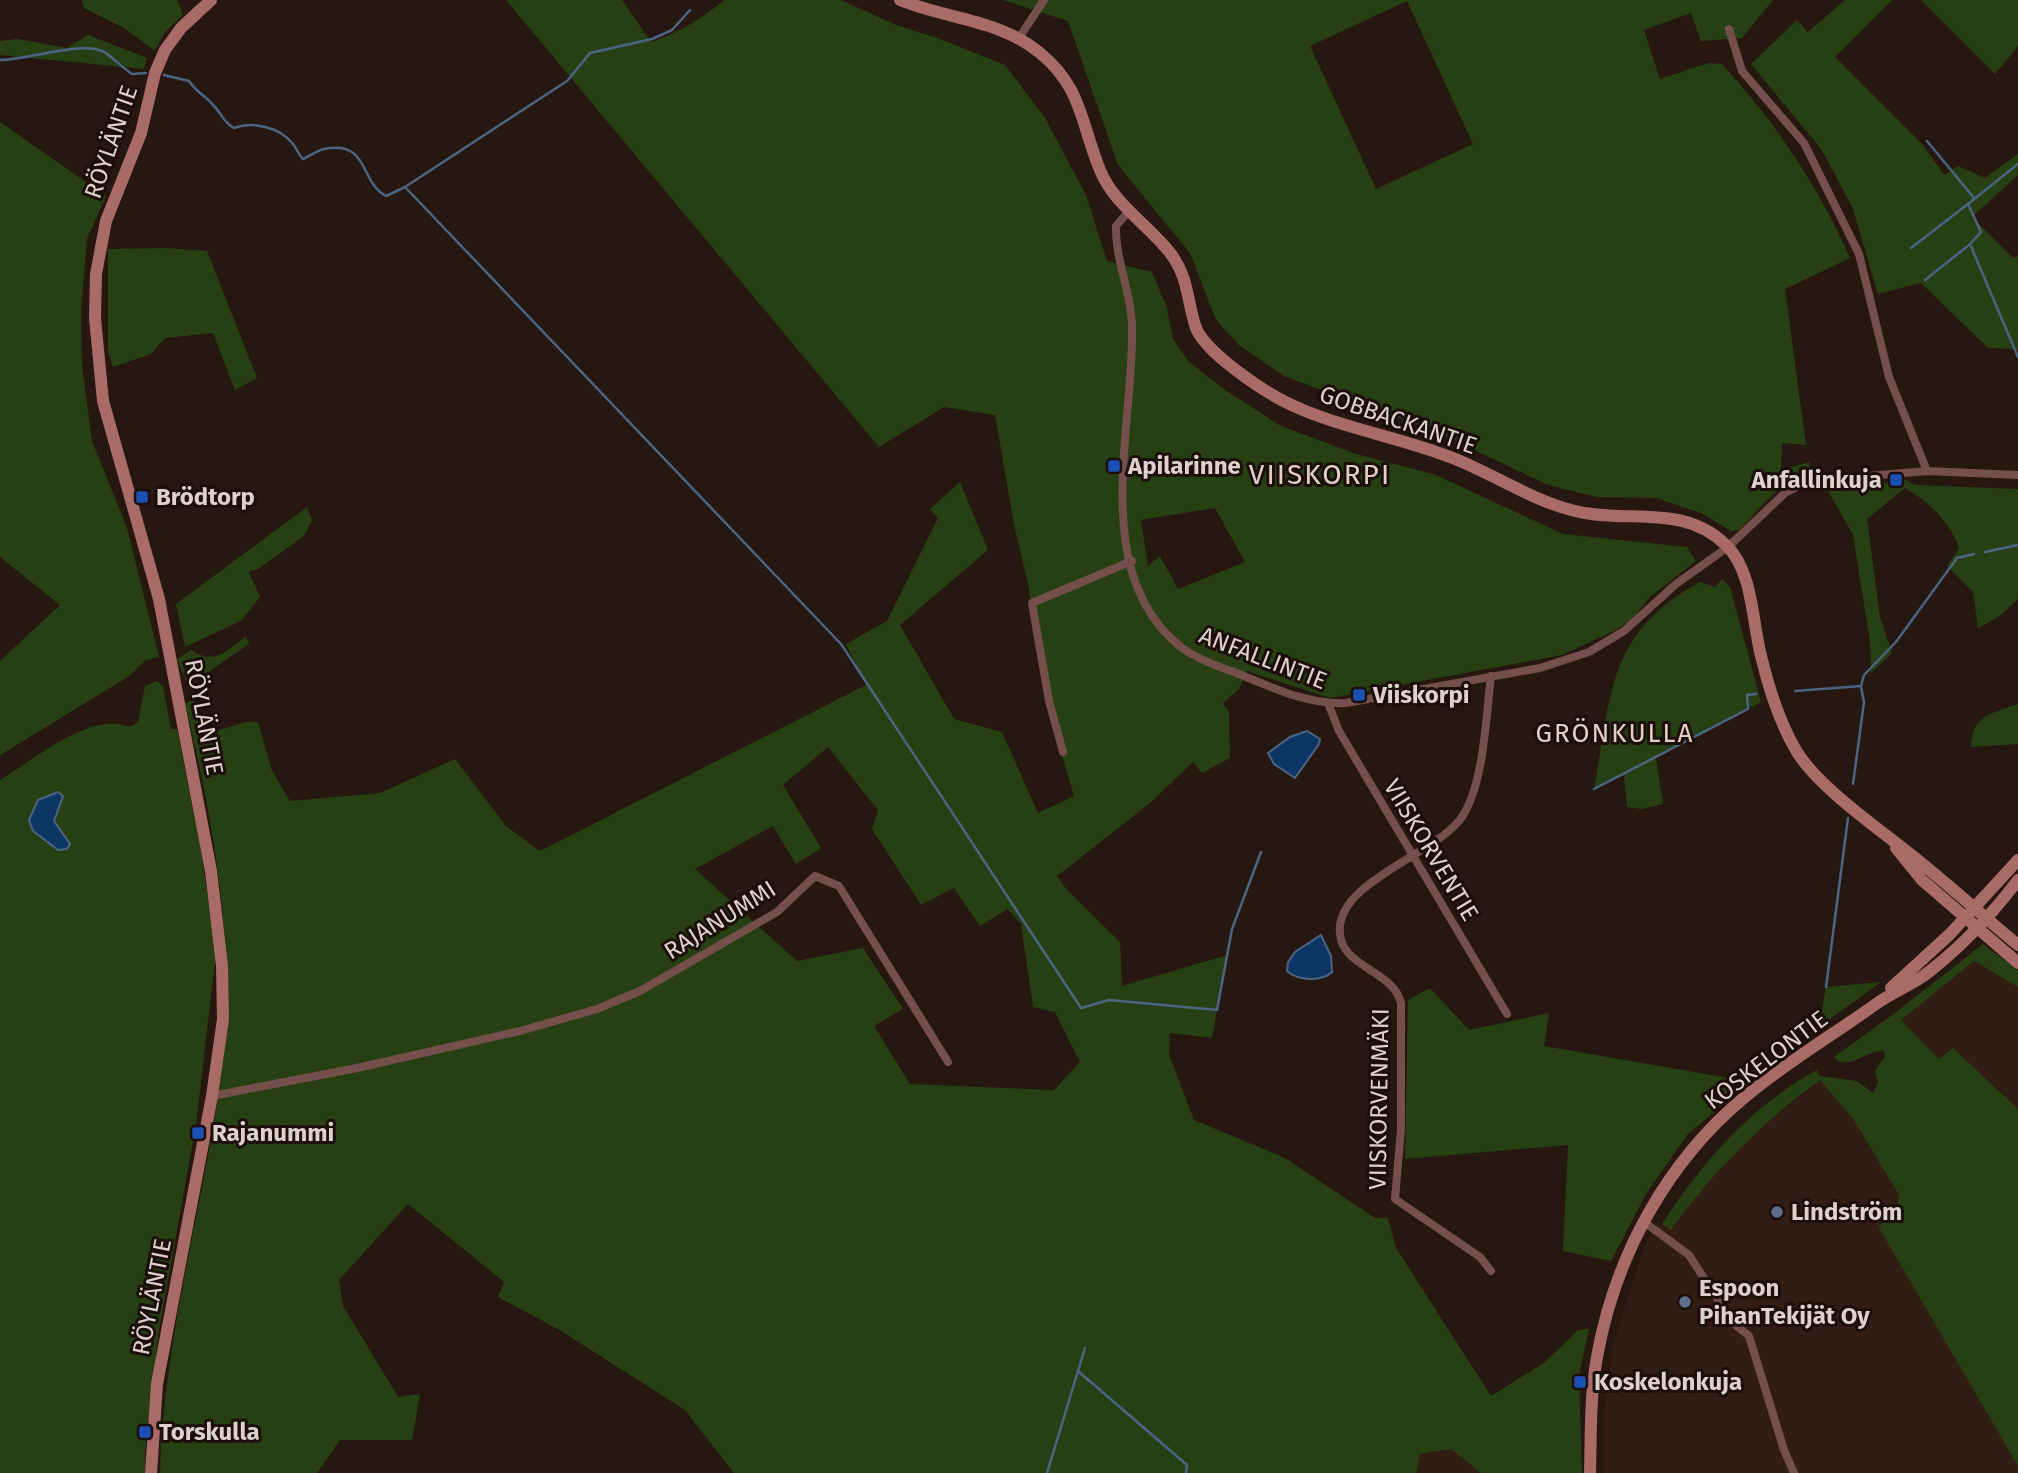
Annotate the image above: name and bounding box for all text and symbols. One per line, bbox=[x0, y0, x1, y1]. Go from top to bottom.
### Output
street label: RÖYLÄNTIE bbox=[79, 82, 143, 202]
street label: GOBBACKANTIE bbox=[1316, 380, 1480, 460]
place label: Apilarinne bbox=[1127, 452, 1241, 480]
marker: Apilarinne bbox=[1106, 458, 1122, 474]
district label: VIISKORPI bbox=[1249, 458, 1391, 491]
place label: Anfallinkuja bbox=[1751, 466, 1882, 494]
marker: Anfallinkuja bbox=[1888, 472, 1904, 488]
place label: Brödtorp bbox=[156, 483, 255, 511]
marker: Brödtorp bbox=[134, 489, 150, 505]
street label: ANFALLINTIE bbox=[1195, 621, 1331, 695]
street label: RÖYLÄNTIE bbox=[179, 657, 229, 777]
place label: Viiskorpi bbox=[1372, 681, 1469, 709]
marker: Viiskorpi bbox=[1351, 687, 1367, 703]
district label: GRÖNKULLA bbox=[1536, 718, 1694, 749]
street label: VIISKORVENTIE bbox=[1378, 774, 1484, 926]
street label: RAJANUMMI bbox=[659, 875, 781, 965]
street label: KOSKELONTIE bbox=[1699, 1005, 1833, 1115]
street label: VIISKORVENMÄKI bbox=[1363, 1008, 1395, 1190]
place label: Rajanummi bbox=[212, 1119, 334, 1147]
marker: Rajanummi bbox=[190, 1125, 206, 1141]
place label: Lindström bbox=[1791, 1198, 1902, 1226]
marker: Lindström bbox=[1769, 1204, 1785, 1220]
street label: RÖYLÄNTIE bbox=[127, 1237, 177, 1357]
place label: Espoon PihanTekijät Oy bbox=[1699, 1274, 1870, 1330]
marker: Espoon PihanTekijät Oy bbox=[1677, 1294, 1693, 1310]
place label: Koskelonkuja bbox=[1594, 1368, 1742, 1396]
marker: Koskelonkuja bbox=[1572, 1374, 1588, 1390]
place label: Torskulla bbox=[159, 1418, 260, 1446]
marker: Torskulla bbox=[137, 1424, 153, 1440]

